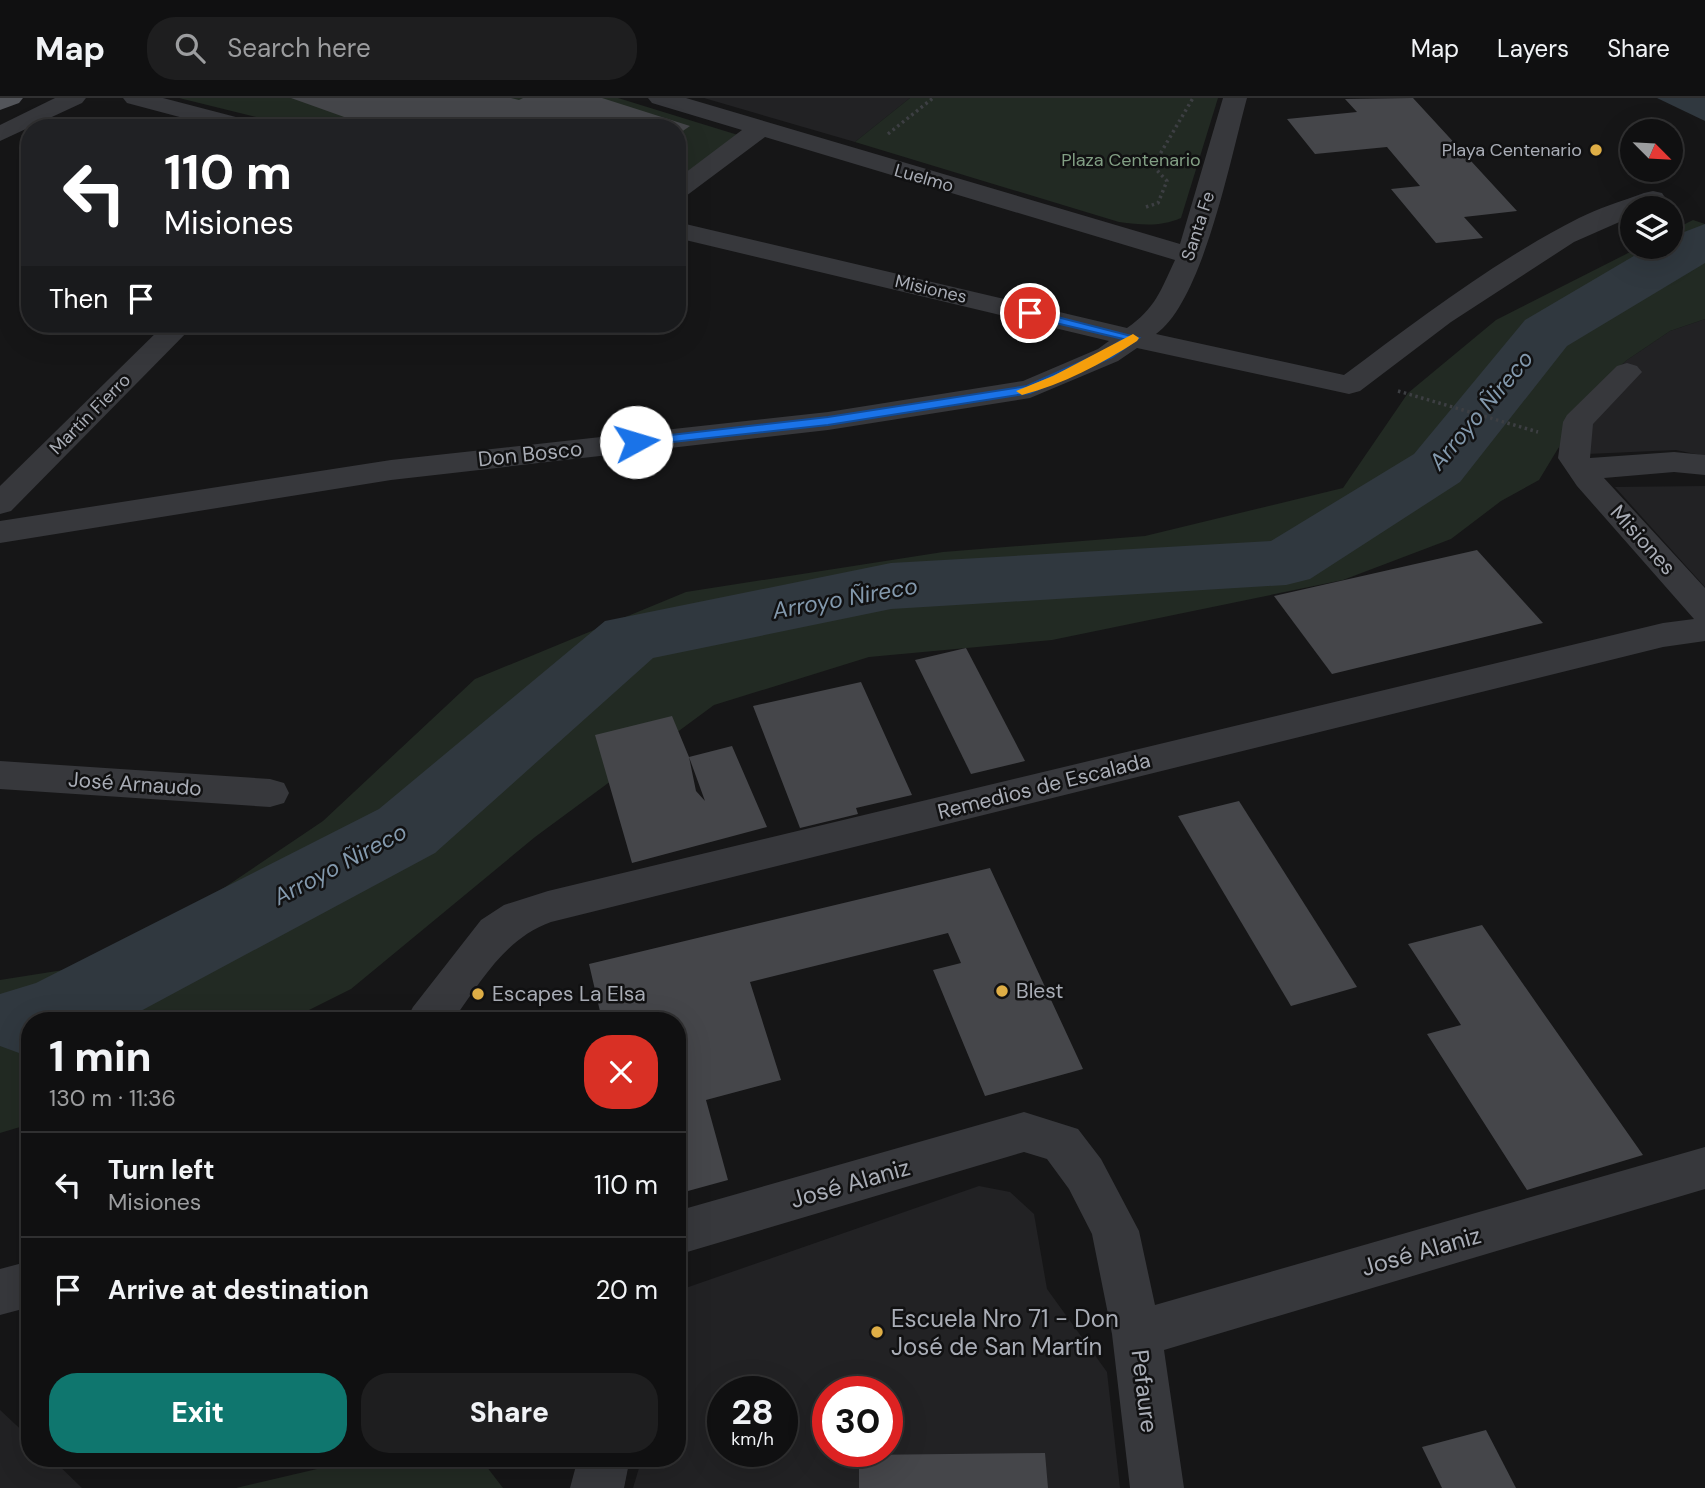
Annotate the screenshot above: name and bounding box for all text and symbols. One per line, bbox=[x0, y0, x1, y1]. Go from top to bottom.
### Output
search box bbox=[147, 17, 637, 80]
text: Map bbox=[35, 27, 105, 70]
icon: search bbox=[171, 29, 209, 67]
text: Search here bbox=[227, 31, 371, 65]
text: Map bbox=[1411, 33, 1459, 64]
text: Layers bbox=[1497, 33, 1569, 64]
text: Share bbox=[1607, 33, 1670, 64]
north arrow bbox=[1620, 119, 1684, 182]
map controls bbox=[1620, 119, 1683, 259]
place label: Playa Centenario bbox=[1442, 138, 1582, 162]
text: 110 m bbox=[164, 140, 292, 204]
marker: Playa Centenario bbox=[1588, 142, 1604, 158]
icon: left bbox=[49, 147, 140, 238]
park label: Plaza Centenario bbox=[1061, 148, 1201, 172]
street label: Luelmo bbox=[891, 158, 957, 198]
street label: Santa Fe bbox=[1176, 188, 1220, 264]
button: layers bbox=[1620, 196, 1683, 259]
text: Misiones bbox=[164, 202, 294, 244]
street label: Misiones bbox=[893, 269, 969, 309]
icon: arrive bbox=[122, 280, 160, 318]
text: Then bbox=[49, 282, 108, 316]
pin bbox=[1000, 283, 1060, 343]
icon: arrive bbox=[1011, 294, 1049, 332]
water label: Arroyo Ñireco bbox=[1422, 344, 1540, 477]
street label: Martín Fierro bbox=[44, 368, 136, 460]
position arrow bbox=[599, 405, 673, 479]
street label: Don Bosco bbox=[476, 435, 584, 473]
street label: Misiones bbox=[1604, 499, 1682, 581]
water label: Arroyo Ñireco bbox=[769, 570, 920, 626]
street label: Remedios de Escalada bbox=[935, 746, 1153, 826]
street label: José Arnaudo bbox=[67, 765, 203, 803]
water label: Arroyo Ñireco bbox=[267, 816, 412, 912]
place label: Blest bbox=[1016, 977, 1064, 1005]
place label: Escapes La Elsa bbox=[492, 980, 646, 1008]
marker: Blest bbox=[994, 983, 1010, 999]
marker: Escapes La Elsa bbox=[470, 986, 486, 1002]
text: 1 min bbox=[49, 1029, 152, 1084]
button: close bbox=[584, 1035, 658, 1109]
text: 130 m · 11:36 bbox=[49, 1083, 176, 1113]
street label: José Alaniz bbox=[787, 1151, 913, 1215]
text: Turn left bbox=[108, 1153, 215, 1187]
icon: left bbox=[49, 1166, 87, 1204]
text: 110 m bbox=[594, 1168, 658, 1202]
text: Misiones bbox=[108, 1187, 201, 1217]
street label: José Alaniz bbox=[1358, 1219, 1484, 1283]
icon: arrive bbox=[49, 1271, 87, 1309]
text: Arrive at destination bbox=[108, 1273, 369, 1307]
text: 20 m bbox=[595, 1273, 658, 1307]
place label: Escuela Nro 71 - Don José de San Martín bbox=[891, 1303, 1119, 1362]
marker: Escuela Nro 71 - Don José de San Martín bbox=[869, 1324, 885, 1340]
street label: Pefaure bbox=[1125, 1348, 1165, 1434]
button: Exit bbox=[49, 1373, 347, 1453]
button: Share bbox=[361, 1373, 658, 1453]
speed limit sign: 30 bbox=[812, 1376, 903, 1467]
text: 28 bbox=[731, 1389, 774, 1435]
text: km/h bbox=[731, 1427, 774, 1451]

